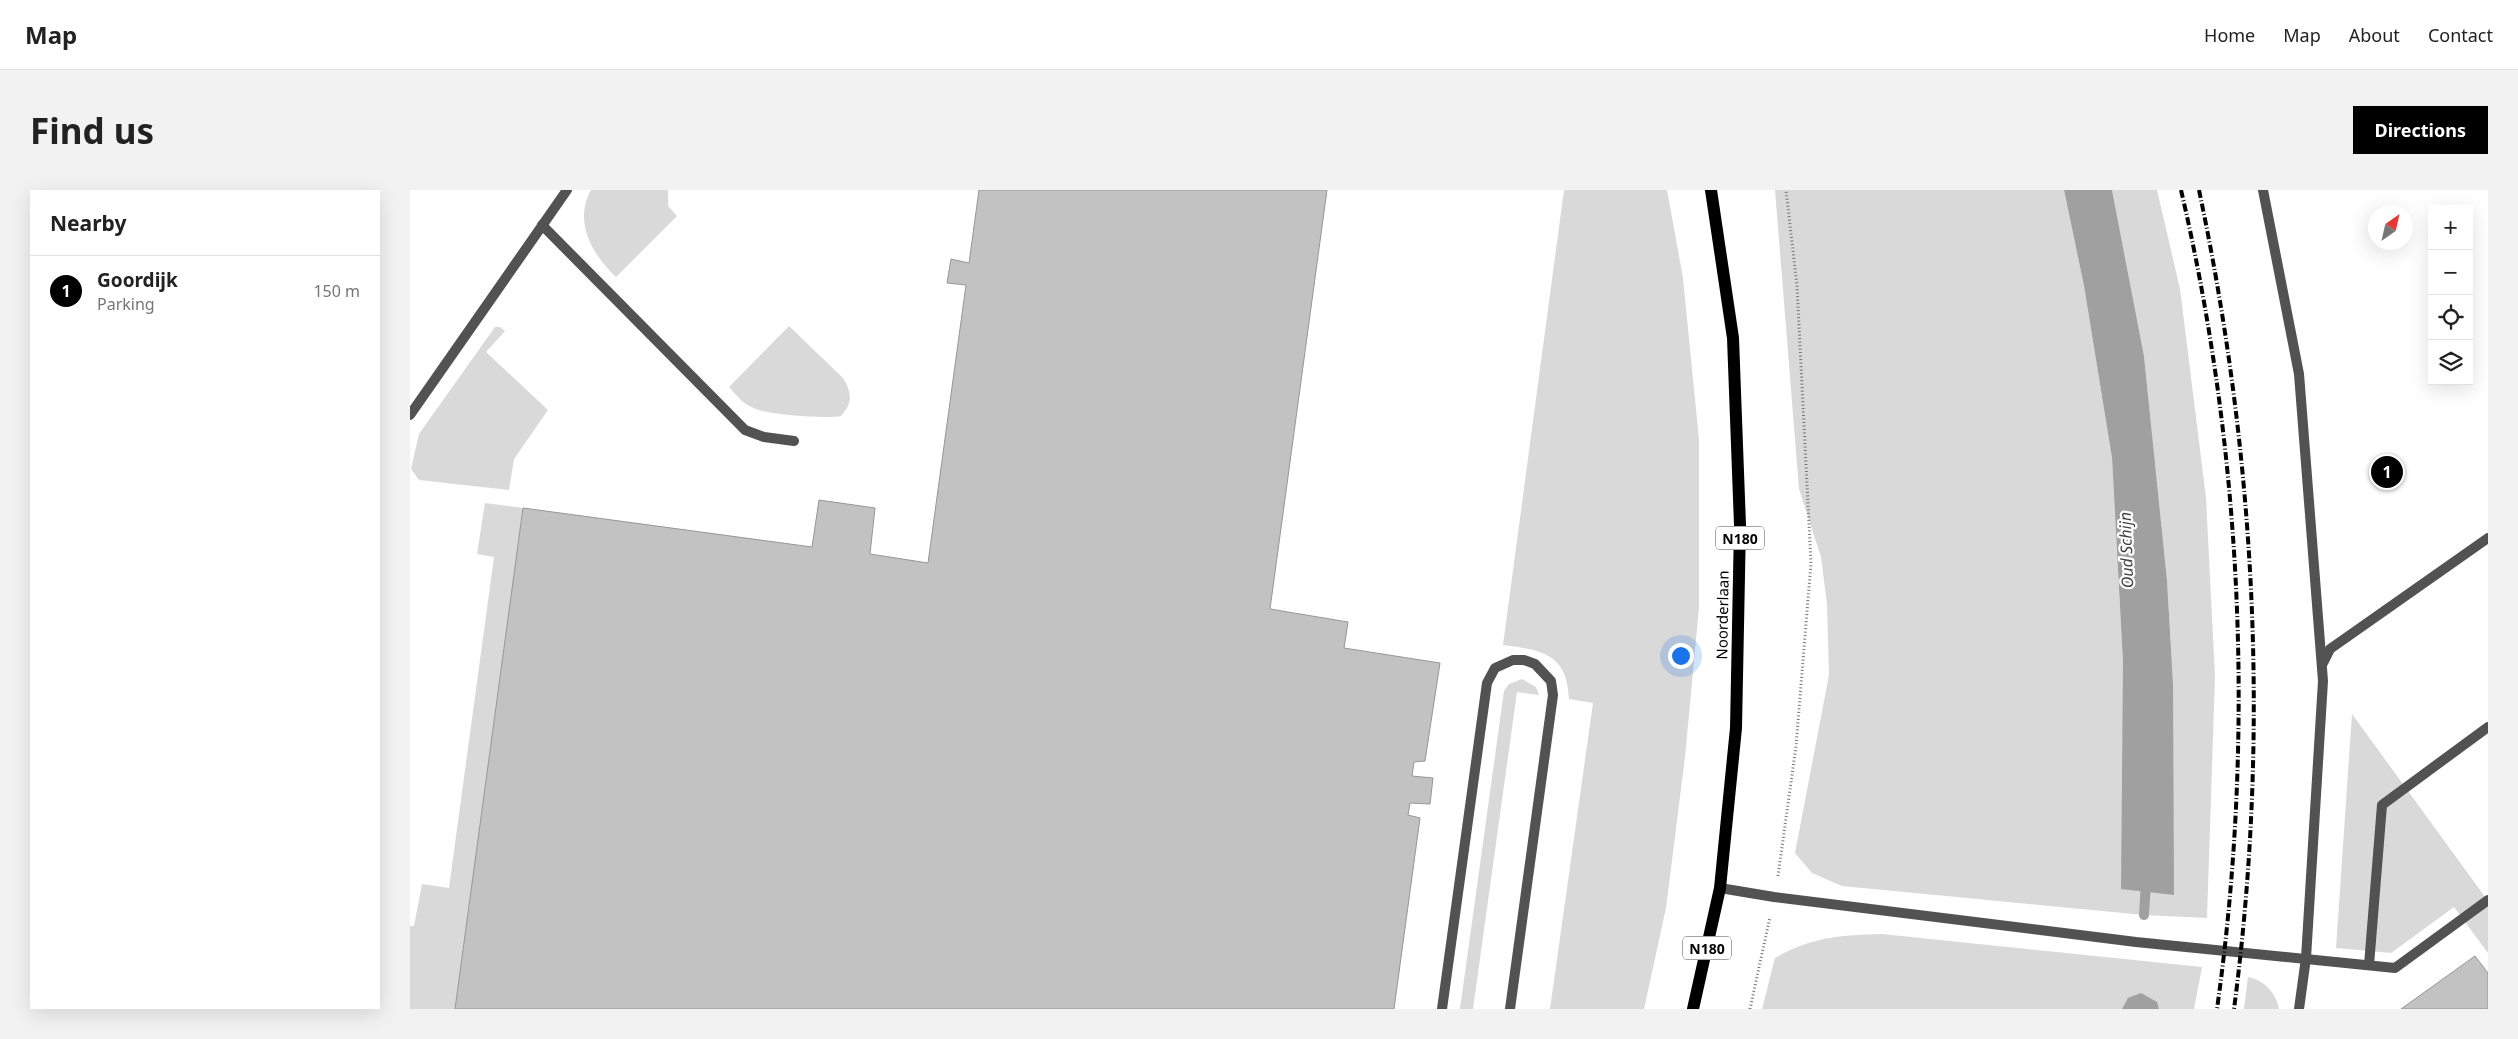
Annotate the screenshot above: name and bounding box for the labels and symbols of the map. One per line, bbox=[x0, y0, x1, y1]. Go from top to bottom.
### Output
north arrow bbox=[2368, 205, 2413, 250]
pin: 1 bbox=[2371, 453, 2403, 491]
water label: Oud Schijn bbox=[2114, 511, 2138, 589]
road number: N180 bbox=[1716, 526, 1764, 549]
street label: Noorderlaan bbox=[1711, 570, 1733, 660]
your location bbox=[1668, 643, 1694, 669]
road number: N180 bbox=[1683, 936, 1731, 960]

